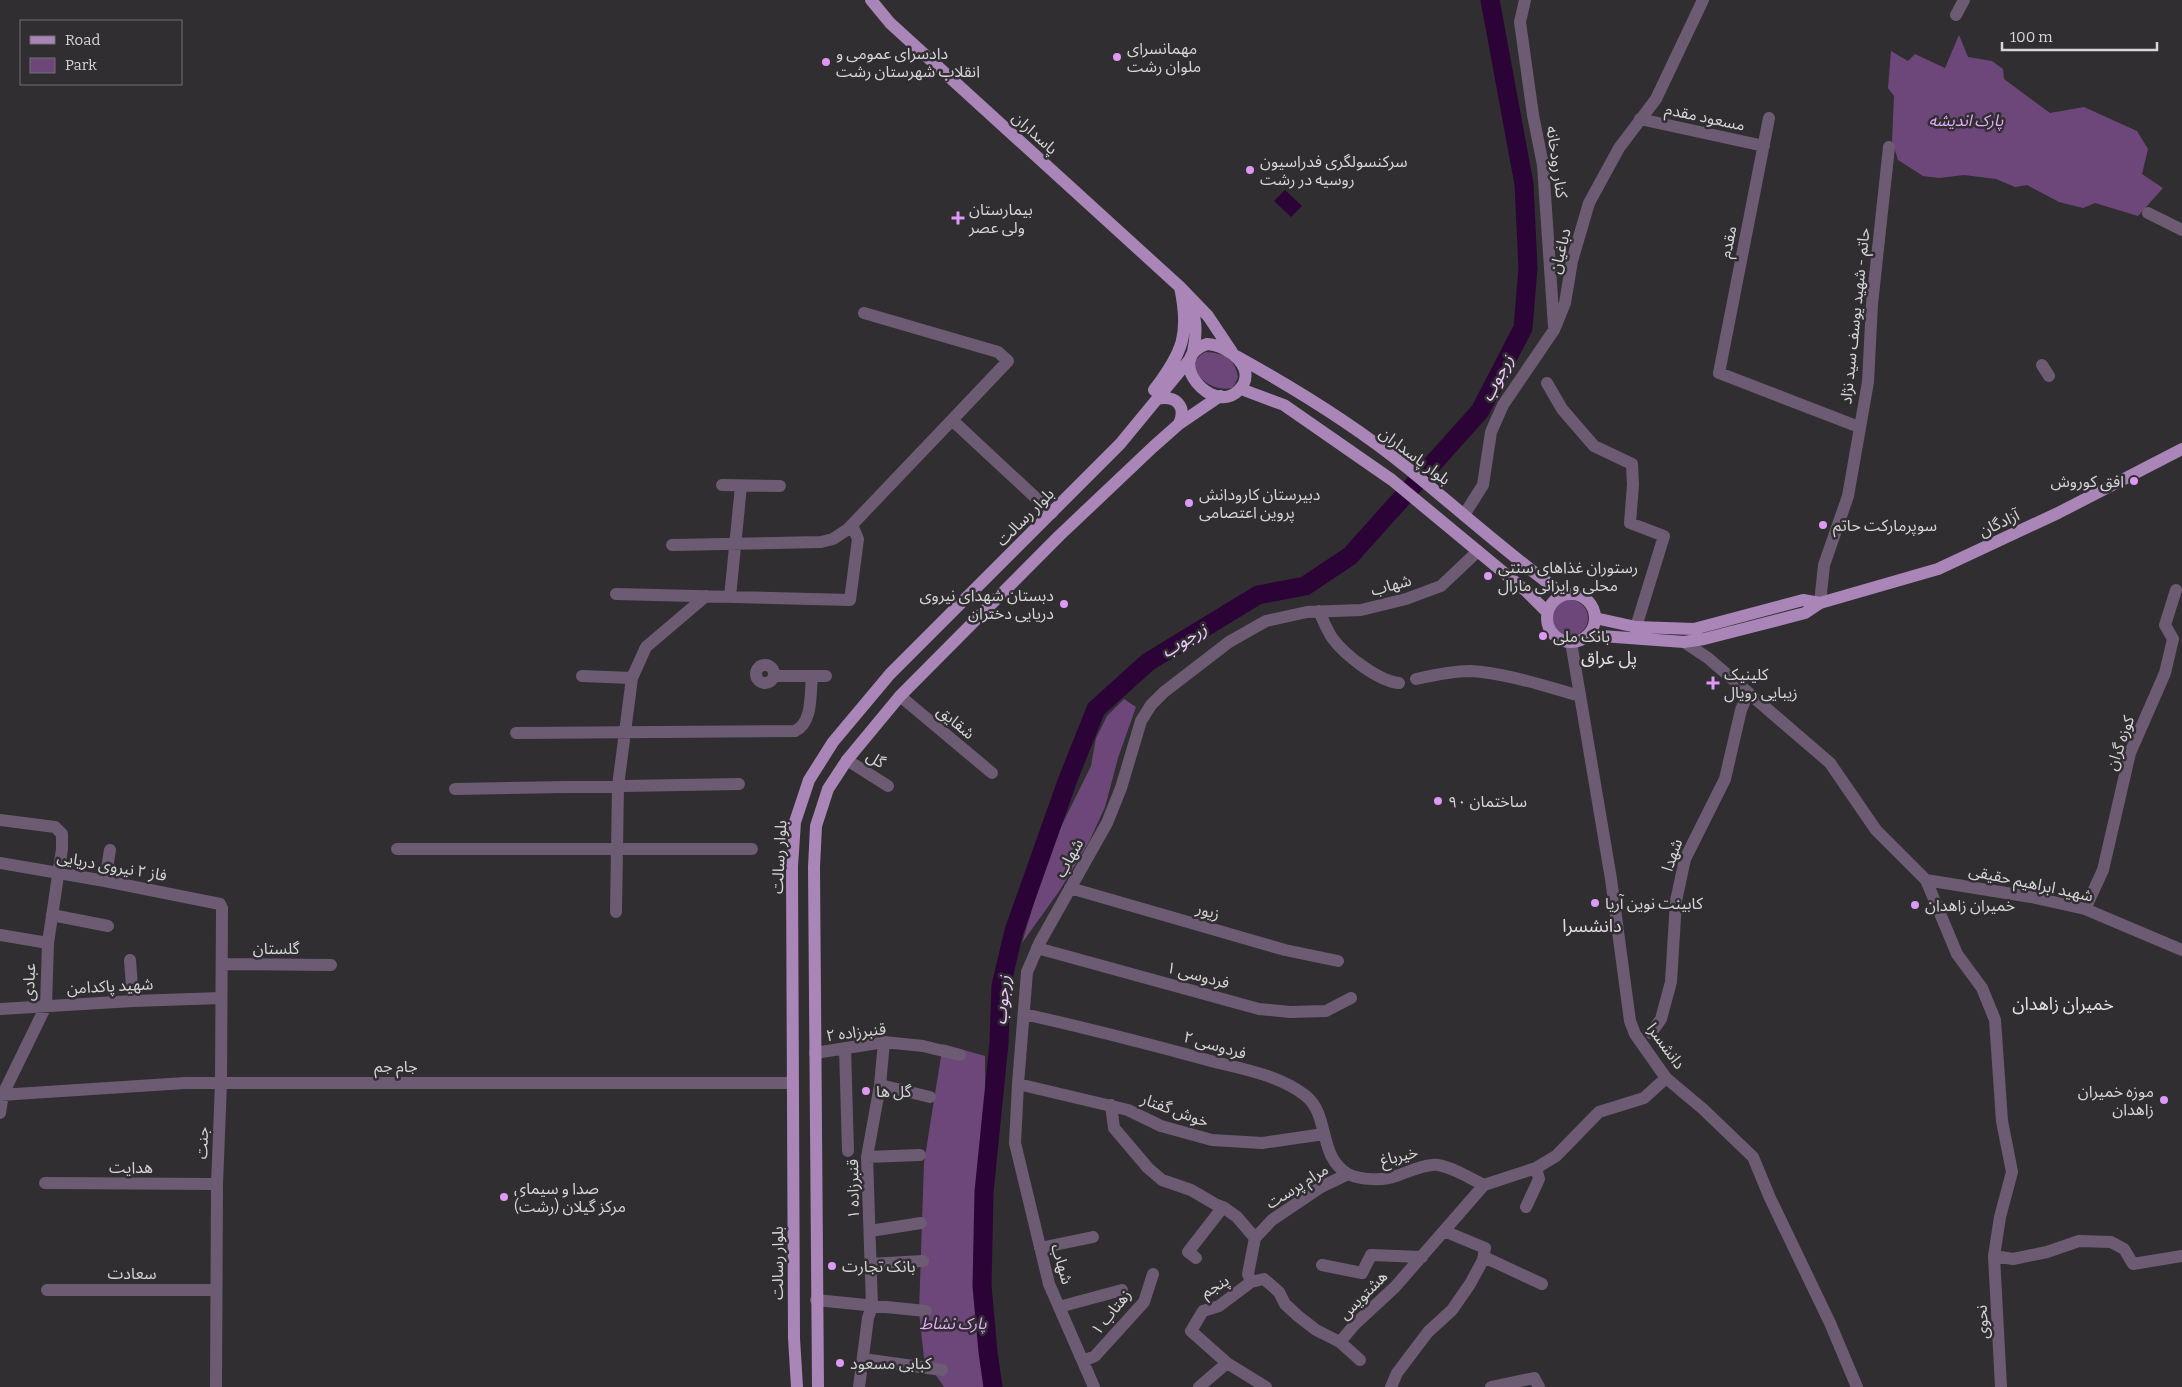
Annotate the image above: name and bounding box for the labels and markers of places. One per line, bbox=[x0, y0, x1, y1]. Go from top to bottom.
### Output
place label: مهمانسرای ملوان رشت bbox=[1127, 39, 1201, 76]
place label: دادسرای عمومی و انقلاب شهرستان رشت bbox=[836, 44, 980, 81]
marker: مهمانسرای ملوان رشت bbox=[1111, 51, 1123, 63]
marker: دادسرای عمومی و انقلاب شهرستان رشت bbox=[820, 56, 832, 68]
place label: سرکنسولگری فدراسیون روسیه در رشت bbox=[1260, 152, 1407, 189]
marker: سرکنسولگری فدراسیون روسیه در رشت bbox=[1244, 164, 1256, 176]
place label: بیمارستان ولی عصر bbox=[968, 200, 1033, 237]
marker: بیمارستان ولی عصر bbox=[951, 211, 965, 225]
place label: افق کوروش bbox=[2050, 472, 2124, 492]
marker: افق کوروش bbox=[2128, 475, 2140, 487]
place label: دبیرستان کارودانش پروین اعتصامی bbox=[1199, 485, 1320, 523]
marker: دبیرستان کارودانش پروین اعتصامی bbox=[1183, 497, 1195, 509]
place label: سوپرمارکت حاتم bbox=[1833, 516, 1937, 538]
marker: سوپرمارکت حاتم bbox=[1817, 519, 1829, 531]
place label: رستوران غذاهای سنتی محلی و ایرانی مارال bbox=[1498, 558, 1638, 596]
marker: رستوران غذاهای سنتی محلی و ایرانی مارال bbox=[1482, 570, 1494, 582]
place label: دبستان شهدای نیروی دریایی دختران bbox=[919, 586, 1054, 623]
marker: دبستان شهدای نیروی دریایی دختران bbox=[1058, 598, 1070, 610]
place label: بانک ملی bbox=[1553, 627, 1610, 646]
marker: بانک ملی bbox=[1537, 630, 1549, 642]
place label: کلینیک زیبایی رویال bbox=[1724, 665, 1798, 703]
marker: کلینیک زیبایی رویال bbox=[1706, 676, 1720, 690]
place label: ساختمان ۹۰ bbox=[1448, 792, 1527, 811]
marker: ساختمان ۹۰ bbox=[1432, 795, 1444, 807]
place label: کابینت نوین آریا bbox=[1605, 894, 1703, 913]
place label: خمیران زاهدان bbox=[1925, 896, 2015, 915]
marker: کابینت نوین آریا bbox=[1589, 897, 1601, 909]
marker: خمیران زاهدان bbox=[1909, 899, 1921, 911]
place label: گل ها bbox=[876, 1082, 912, 1101]
place label: موزه خمیران زاهدان bbox=[2078, 1082, 2154, 1119]
marker: گل ها bbox=[860, 1085, 872, 1097]
marker: موزه خمیران زاهدان bbox=[2158, 1094, 2170, 1106]
place label: صدا و سیمای مرکز گیلان (رشت) bbox=[514, 1179, 626, 1216]
marker: صدا و سیمای مرکز گیلان (رشت) bbox=[498, 1191, 510, 1203]
place label: بانک تجارت bbox=[842, 1257, 915, 1276]
marker: بانک تجارت bbox=[826, 1260, 838, 1272]
place label: کبابی مسعود bbox=[850, 1354, 932, 1373]
marker: کبابی مسعود bbox=[834, 1357, 846, 1369]

